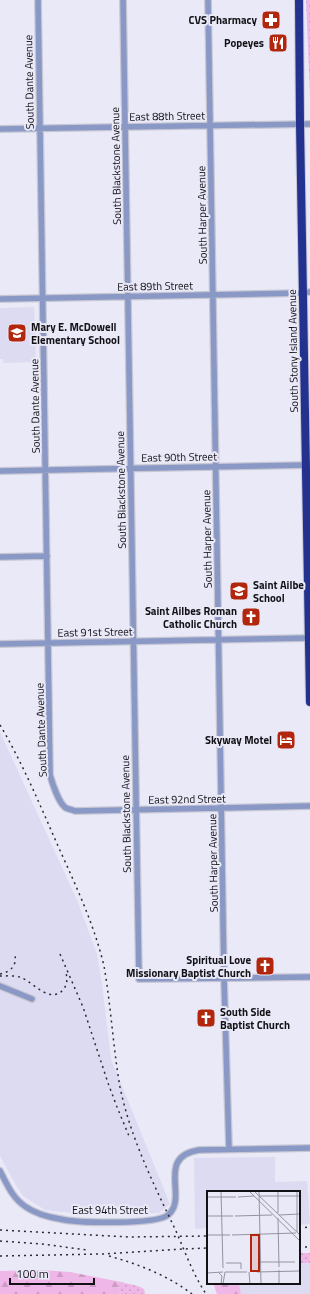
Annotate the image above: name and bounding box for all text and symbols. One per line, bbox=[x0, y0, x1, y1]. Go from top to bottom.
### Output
pharmacy icon: CVS Pharmacy bbox=[260, 9, 282, 31]
place label: CVS Pharmacy bbox=[189, 12, 257, 28]
restaurant icon: Popeyes bbox=[267, 32, 289, 54]
street label: South Dante Avenue bbox=[20, 34, 38, 129]
place label: Popeyes bbox=[224, 35, 264, 51]
street label: South Blackstone Avenue bbox=[107, 107, 125, 225]
street label: East 88th Street bbox=[129, 107, 205, 125]
street label: South Harper Avenue bbox=[193, 165, 211, 264]
street label: East 89th Street bbox=[117, 277, 193, 295]
street label: South Stony Island Avenue bbox=[284, 289, 302, 413]
place label: Mary E. McDowell Elementary School bbox=[31, 319, 120, 348]
school or university icon: Mary E. McDowell Elementary School bbox=[6, 322, 28, 344]
street label: South Dante Avenue bbox=[26, 358, 44, 453]
street label: South Blackstone Avenue bbox=[112, 431, 130, 549]
street label: East 90th Street bbox=[141, 448, 217, 466]
street label: South Harper Avenue bbox=[198, 489, 216, 588]
place label: Saint Ailbe School bbox=[253, 577, 304, 606]
school or university icon: Saint Ailbe School bbox=[228, 580, 250, 602]
place label: Saint Ailbes Roman Catholic Church bbox=[145, 603, 237, 632]
church icon: Saint Ailbes Roman Catholic Church bbox=[240, 606, 262, 628]
street label: East 91st Street bbox=[57, 623, 133, 641]
street label: South Dante Avenue bbox=[31, 682, 51, 778]
hotel icon: Skyway Motel bbox=[275, 729, 297, 751]
place label: Skyway Motel bbox=[205, 732, 272, 748]
street label: South Blackstone Avenue bbox=[117, 755, 135, 873]
street label: East 92nd Street bbox=[148, 790, 226, 808]
street label: South Harper Avenue bbox=[204, 813, 222, 912]
place label: Spiritual Love Missionary Baptist Church bbox=[126, 952, 251, 981]
church icon: Spiritual Love Missionary Baptist Church bbox=[254, 955, 276, 977]
place label: South Side Baptist Church bbox=[220, 1004, 290, 1033]
church icon: South Side Baptist Church bbox=[195, 1007, 217, 1029]
inset map bbox=[207, 1191, 300, 1284]
street label: East 94th Street bbox=[72, 1202, 148, 1218]
scale bar bbox=[10, 1260, 94, 1286]
text: 100 m bbox=[16, 1264, 49, 1283]

